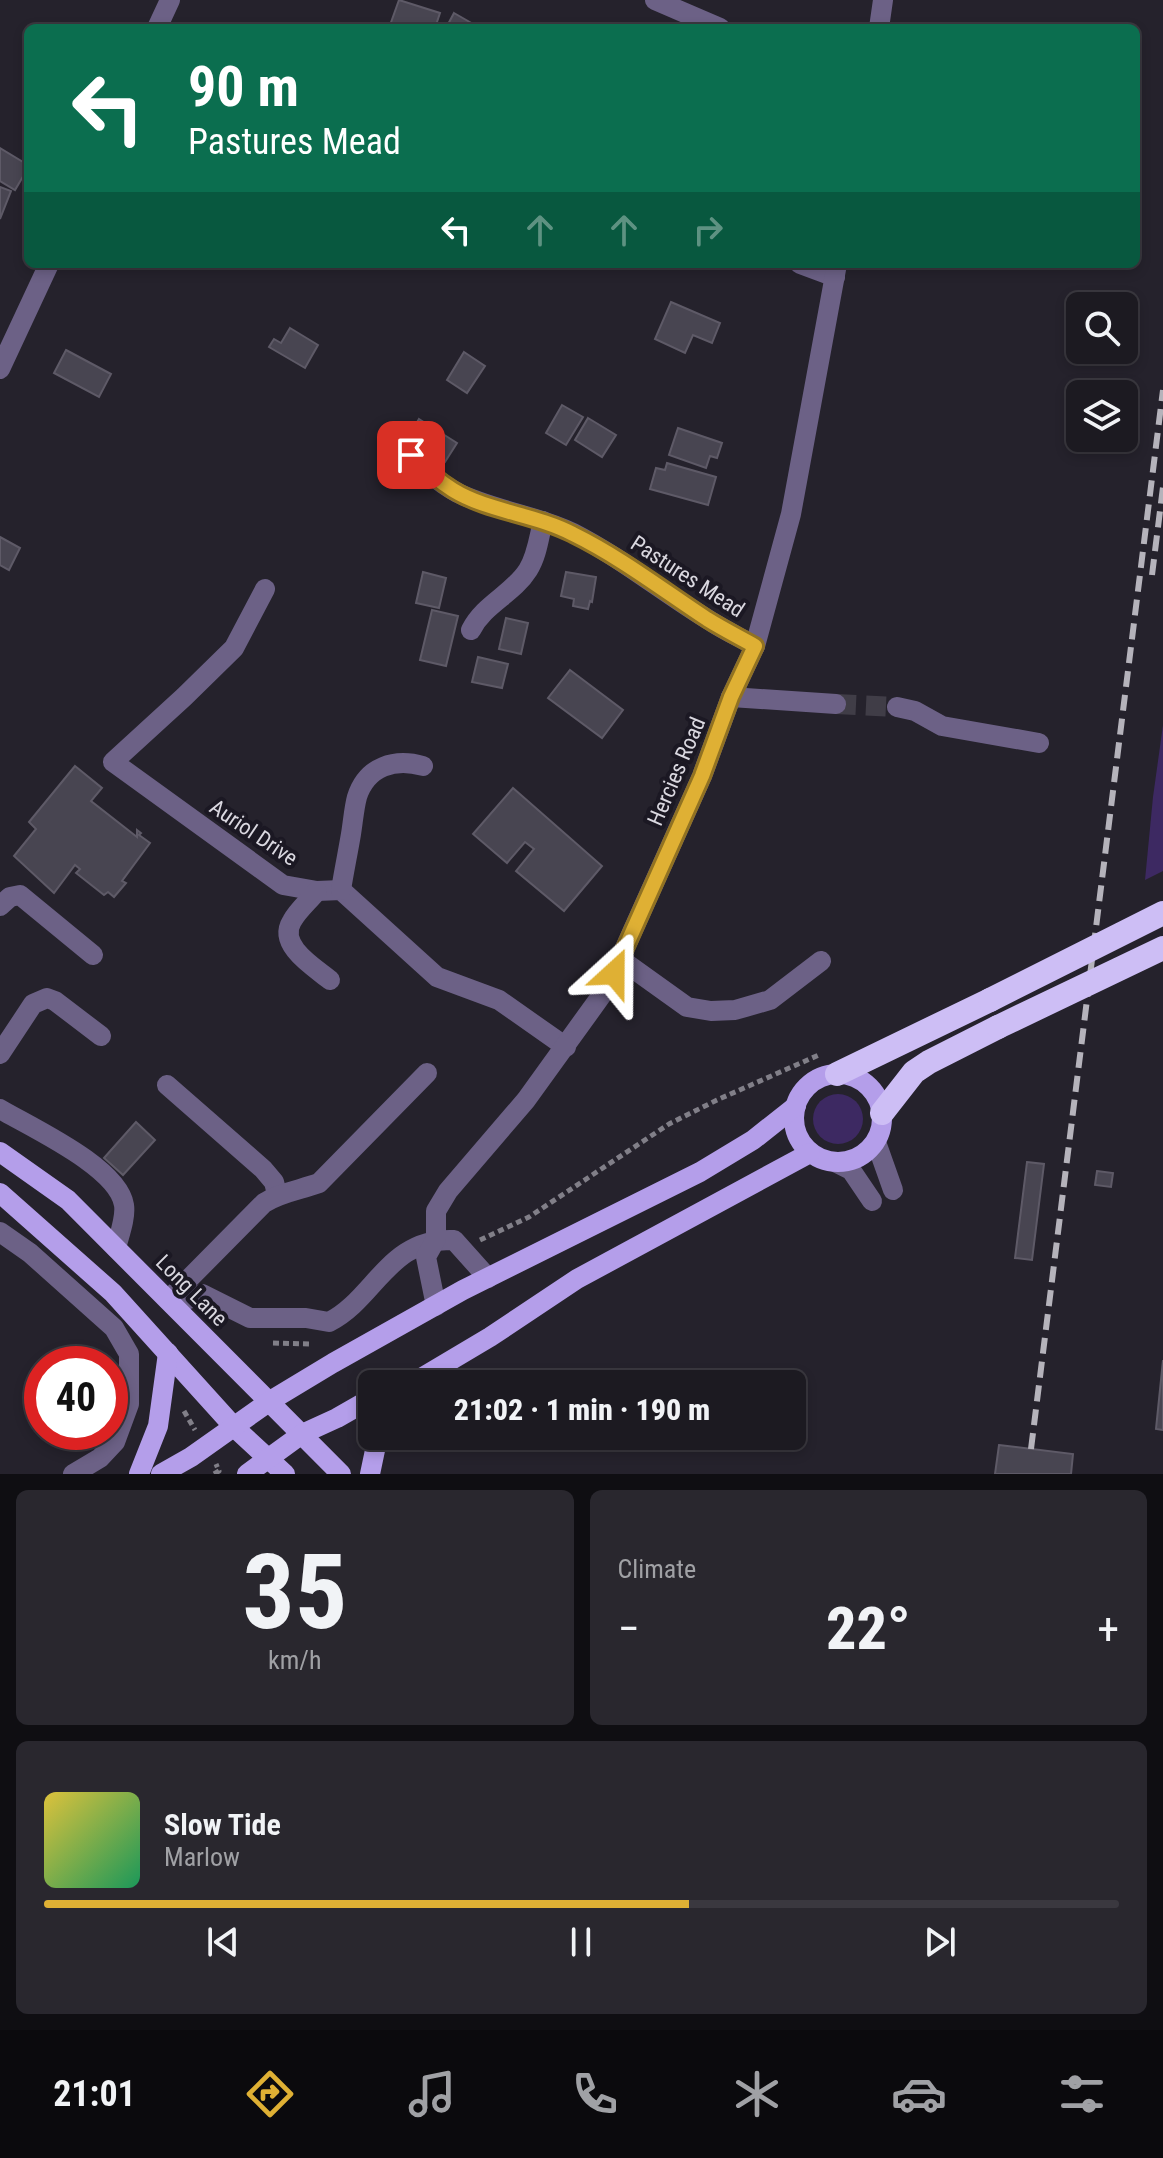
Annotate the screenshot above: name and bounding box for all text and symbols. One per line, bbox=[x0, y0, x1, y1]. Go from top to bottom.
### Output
text: 90 m bbox=[188, 54, 299, 120]
icon: left bbox=[56, 56, 160, 160]
text: Pastures Mead bbox=[188, 121, 401, 163]
icon: left bbox=[434, 208, 478, 252]
icon: ahead bbox=[518, 208, 562, 252]
icon: ahead bbox=[602, 208, 646, 252]
icon: right bbox=[686, 208, 730, 252]
map controls bbox=[1066, 292, 1138, 452]
button: search bbox=[1066, 292, 1138, 364]
button: layers bbox=[1066, 380, 1138, 452]
pin bbox=[377, 421, 445, 489]
icon: arrive bbox=[389, 433, 433, 477]
street label: Pastures Mead bbox=[626, 531, 749, 622]
street label: Hercies Road bbox=[642, 713, 710, 829]
street label: Auriol Drive bbox=[205, 794, 302, 871]
position arrow bbox=[572, 931, 656, 1015]
street label: Long Lane bbox=[151, 1250, 232, 1331]
speed limit sign: 40 bbox=[24, 1346, 128, 1450]
text: 21:02 · 1 min · 190 m bbox=[454, 1392, 710, 1427]
text: 35 bbox=[242, 1532, 347, 1653]
text: Climate bbox=[618, 1554, 696, 1584]
text: 22° bbox=[826, 1593, 911, 1664]
text: − bbox=[618, 1603, 640, 1655]
text: + bbox=[1097, 1603, 1119, 1655]
text: km/h bbox=[268, 1645, 322, 1675]
text: Slow Tide bbox=[164, 1807, 281, 1842]
text: Marlow bbox=[164, 1842, 240, 1872]
icon: previous bbox=[201, 1920, 245, 1964]
icon: pause bbox=[559, 1920, 603, 1964]
icon: next bbox=[918, 1920, 962, 1964]
icon: directions bbox=[242, 2066, 298, 2122]
icon: music bbox=[404, 2066, 460, 2122]
icon: phone bbox=[567, 2066, 623, 2122]
icon: climate bbox=[729, 2066, 785, 2122]
icon: car bbox=[891, 2066, 947, 2122]
icon: filters bbox=[1054, 2066, 1110, 2122]
text: 21:01 bbox=[53, 2073, 136, 2115]

